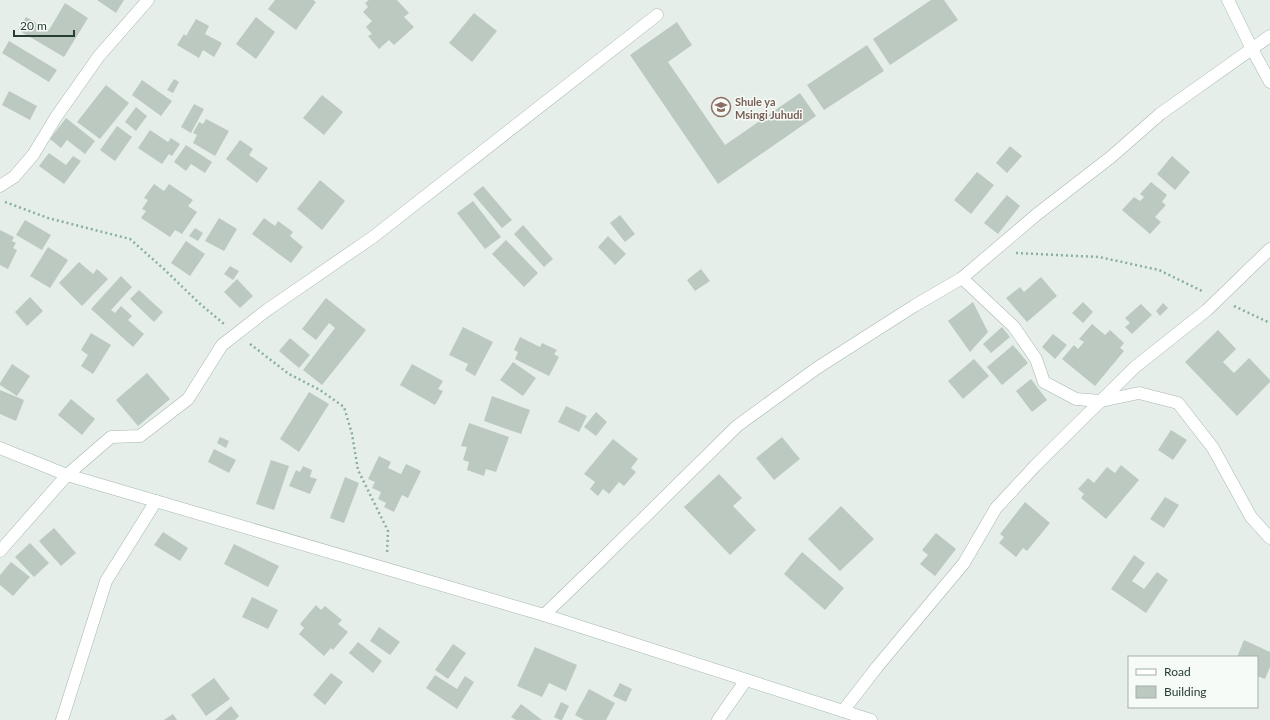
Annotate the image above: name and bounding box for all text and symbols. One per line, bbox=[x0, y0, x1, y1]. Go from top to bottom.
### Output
scale bar bbox=[14, 12, 74, 38]
text: 20 m bbox=[20, 18, 47, 33]
place label: Shule ya Msingi Juhudi bbox=[735, 95, 802, 121]
school or university icon: Shule ya Msingi Juhudi bbox=[710, 96, 732, 118]
legend bbox=[1128, 656, 1258, 708]
text: Road bbox=[1164, 664, 1191, 679]
text: Building bbox=[1164, 684, 1207, 699]

